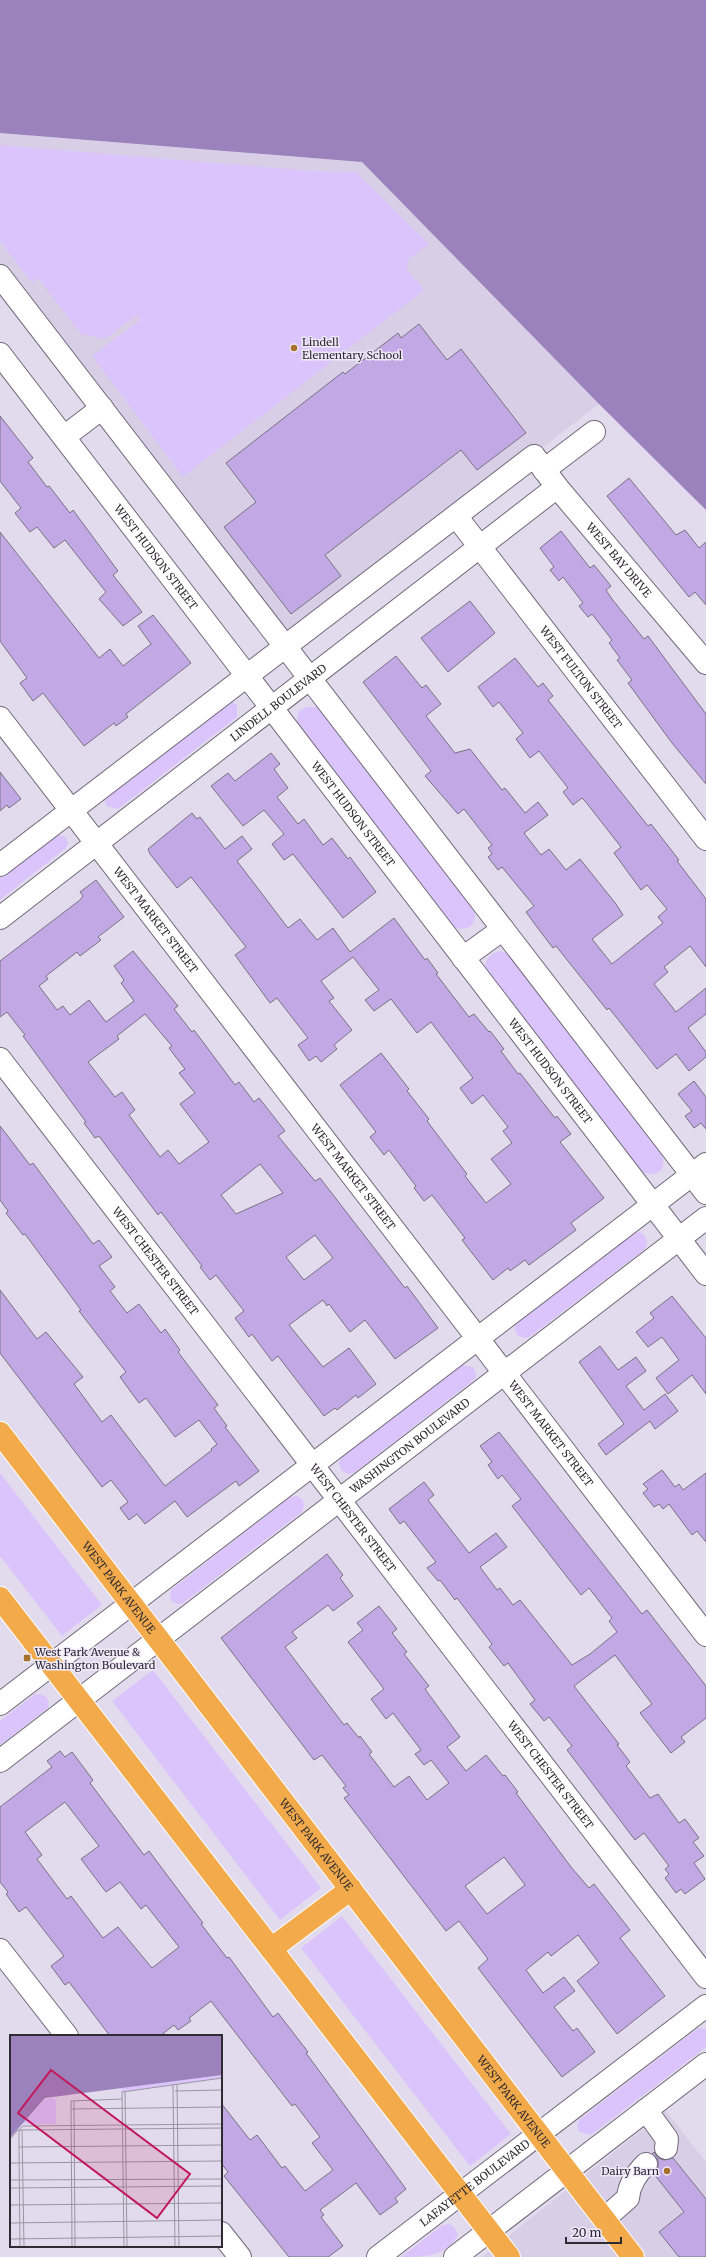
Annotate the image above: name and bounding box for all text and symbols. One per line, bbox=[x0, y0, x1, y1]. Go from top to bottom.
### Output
place label: Lindell Elementary School bbox=[302, 335, 403, 362]
marker: Lindell Elementary School bbox=[289, 343, 299, 353]
street label: WEST HUDSON STREET bbox=[110, 501, 201, 613]
street label: WEST BAY DRIVE bbox=[583, 519, 654, 600]
street label: WEST FULTON STREET bbox=[536, 623, 625, 732]
street label: LINDELL BOULEVARD bbox=[227, 661, 329, 744]
street label: WEST HUDSON STREET bbox=[308, 758, 398, 870]
street label: WEST MARKET STREET bbox=[110, 863, 201, 976]
street label: WEST HUDSON STREET bbox=[505, 1015, 595, 1127]
street label: WEST MARKET STREET bbox=[307, 1120, 399, 1233]
street label: WEST CHESTER STREET bbox=[109, 1203, 202, 1318]
street label: WEST MARKET STREET bbox=[505, 1377, 596, 1490]
street label: WASHINGTON BOULEVARD bbox=[346, 1395, 473, 1497]
street label: WEST CHESTER STREET bbox=[306, 1460, 399, 1575]
street label: WEST PARK AVENUE bbox=[78, 1538, 159, 1636]
place label: West Park Avenue & Washington Boulevard bbox=[34, 1645, 156, 1672]
marker: West Park Avenue & Washington Boulevard bbox=[22, 1653, 32, 1663]
street label: WEST CHESTER STREET bbox=[504, 1717, 597, 1832]
street label: WEST PARK AVENUE bbox=[276, 1795, 356, 1893]
inset map bbox=[10, 2035, 222, 2247]
street label: WEST PARK AVENUE bbox=[473, 2052, 553, 2150]
street label: LAFAYETTE BOULEVARD bbox=[417, 2136, 533, 2229]
place label: Dairy Barn bbox=[601, 2164, 660, 2178]
marker: Dairy Barn bbox=[662, 2166, 672, 2176]
scale bar bbox=[566, 2219, 621, 2245]
text: 20 m bbox=[572, 2225, 601, 2240]

